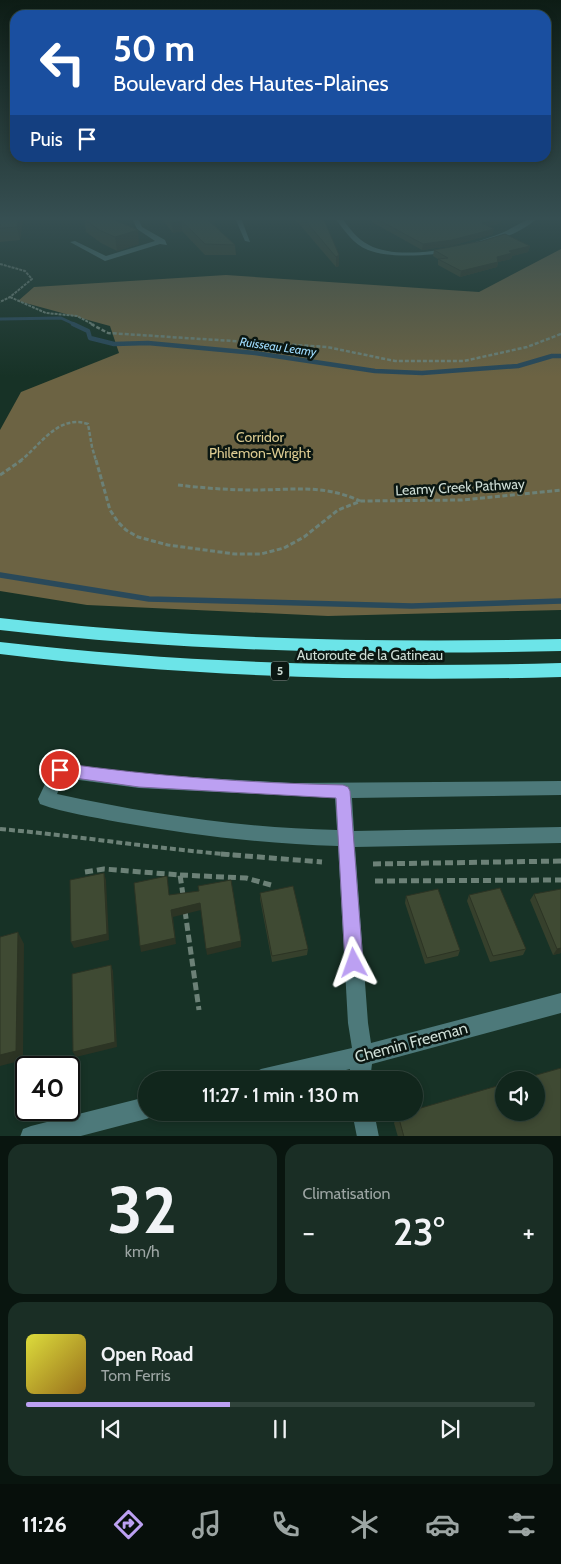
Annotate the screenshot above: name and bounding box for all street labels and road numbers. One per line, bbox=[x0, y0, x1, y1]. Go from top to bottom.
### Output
street label: Leamy Creek Pathway bbox=[395, 475, 525, 499]
street label: Autoroute de la Gatineau bbox=[297, 646, 443, 664]
road number: 5 bbox=[271, 661, 289, 680]
street label: Chemin Freeman bbox=[353, 1018, 470, 1067]

